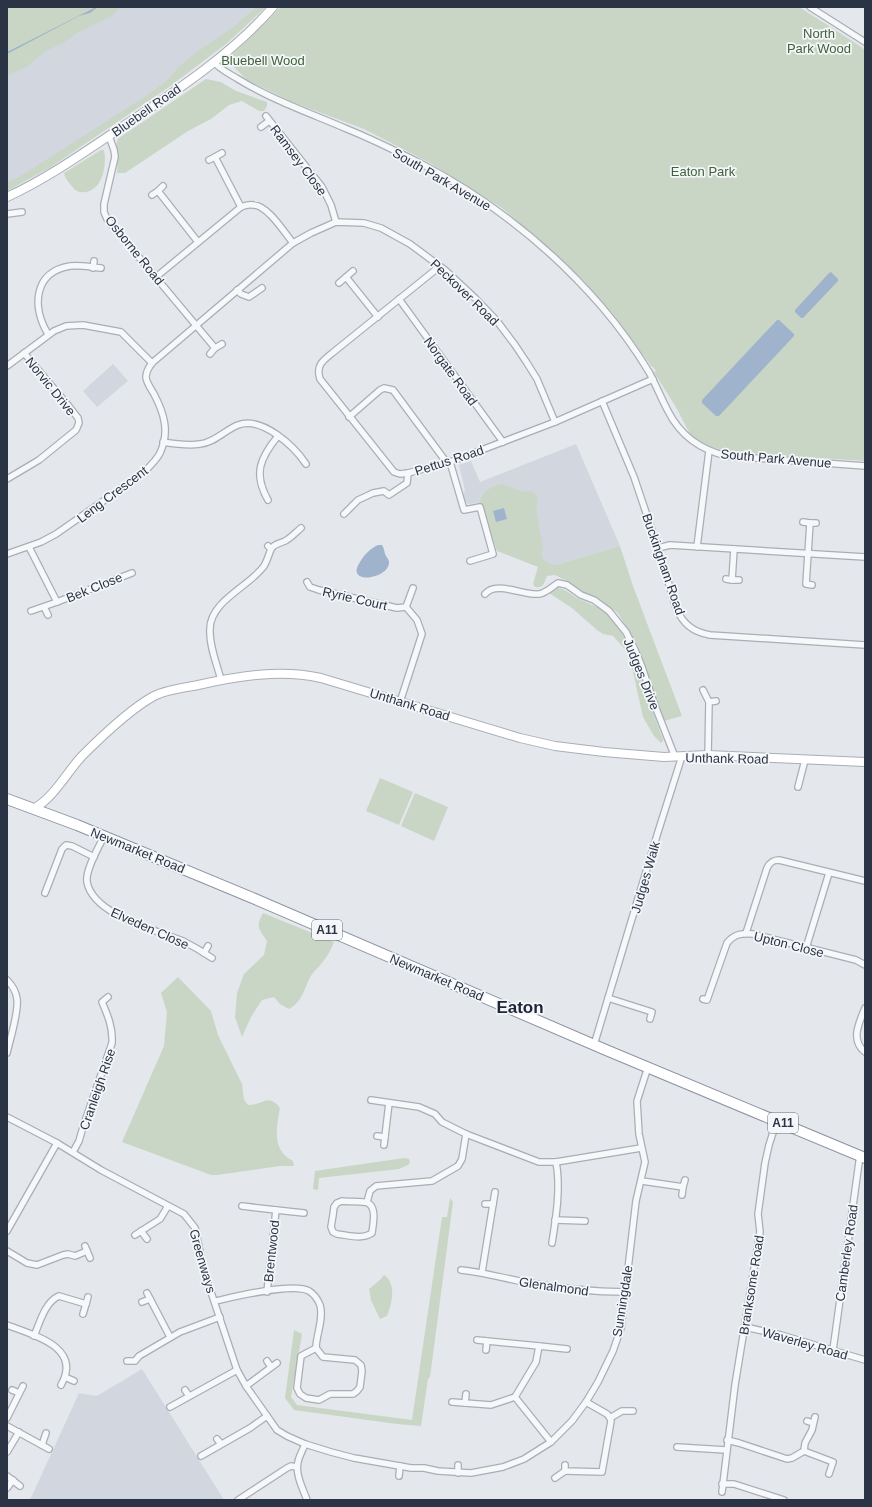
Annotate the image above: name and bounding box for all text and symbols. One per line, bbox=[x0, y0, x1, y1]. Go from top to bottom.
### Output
park label: North Park Wood bbox=[787, 26, 851, 56]
park label: Bluebell Wood bbox=[221, 53, 305, 68]
street label: Bluebell Road bbox=[109, 81, 184, 140]
street label: Ramsey Close bbox=[267, 122, 330, 199]
street label: South Park Avenue bbox=[390, 145, 494, 214]
park label: Eaton Park bbox=[671, 164, 736, 179]
street label: Osborne Road bbox=[102, 213, 167, 288]
street label: Peckover Road bbox=[427, 256, 502, 329]
street label: Norgate Road bbox=[421, 334, 480, 408]
street label: Norvic Drive bbox=[23, 354, 79, 419]
street label: Pettus Road bbox=[413, 442, 485, 479]
street label: South Park Avenue bbox=[720, 446, 832, 471]
street label: Leng Crescent bbox=[74, 463, 151, 526]
street label: Buckingham Road bbox=[639, 511, 688, 617]
street label: Bek Close bbox=[64, 569, 124, 606]
street label: Ryrie Court bbox=[321, 584, 389, 613]
street label: Judges Drive bbox=[620, 636, 663, 712]
street label: Unthank Road bbox=[368, 685, 452, 724]
street label: Unthank Road bbox=[685, 750, 769, 767]
street label: Newmarket Road bbox=[88, 825, 187, 876]
street label: Judges Walk bbox=[628, 839, 663, 915]
street label: Elveden Close bbox=[108, 905, 191, 952]
road number: A11 bbox=[312, 920, 342, 940]
street label: Upton Close bbox=[752, 929, 825, 960]
street label: Newmarket Road bbox=[388, 951, 486, 1004]
district label: Eaton bbox=[496, 998, 544, 1017]
street label: Cranleigh Rise bbox=[77, 1046, 118, 1132]
road number: A11 bbox=[768, 1113, 798, 1133]
street label: Camberley Road bbox=[832, 1204, 861, 1302]
street label: Brentwood bbox=[261, 1219, 282, 1283]
street label: Greenways bbox=[186, 1227, 219, 1295]
street label: Branksome Road bbox=[736, 1234, 767, 1336]
street label: Sunningdale bbox=[609, 1264, 636, 1338]
street label: Glenalmond bbox=[518, 1274, 590, 1299]
street label: Waverley Road bbox=[760, 1324, 849, 1363]

